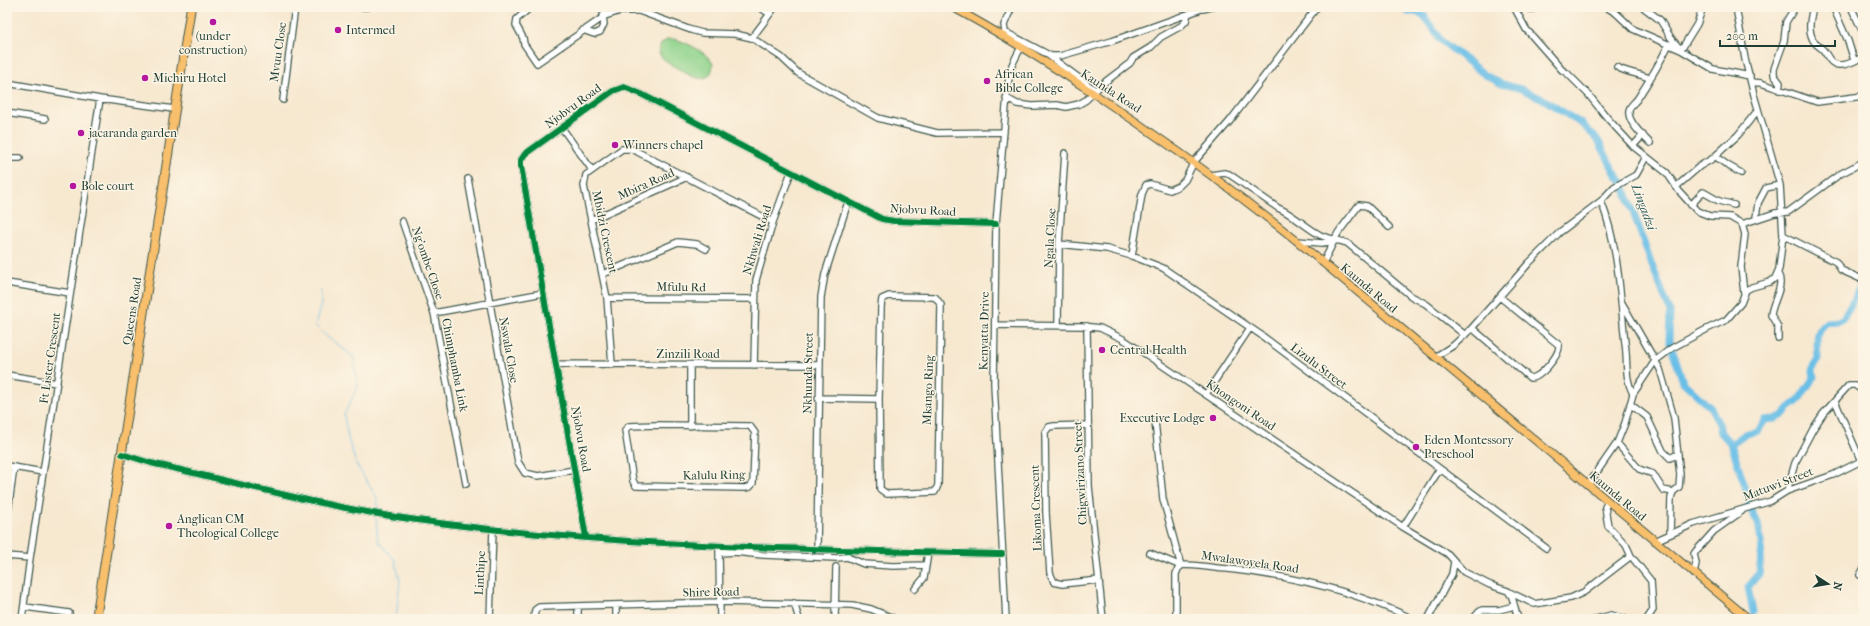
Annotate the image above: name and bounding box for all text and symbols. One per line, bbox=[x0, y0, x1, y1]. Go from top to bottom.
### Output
marker: (under construction) bbox=[208, 17, 218, 27]
street label: Mvuu Close bbox=[267, 21, 289, 83]
scale bar bbox=[1720, 22, 1835, 48]
place label: Intermed bbox=[346, 23, 396, 37]
marker: Intermed bbox=[333, 25, 343, 35]
place label: (under construction) bbox=[179, 29, 247, 57]
text: 200 m bbox=[1726, 29, 1758, 43]
street label: Kaunda Road bbox=[1078, 66, 1144, 116]
place label: African Bible College bbox=[994, 67, 1063, 95]
place label: Michiru Hotel bbox=[153, 71, 227, 85]
marker: Michiru Hotel bbox=[140, 73, 150, 83]
marker: African Bible College bbox=[982, 76, 992, 86]
street label: Njobvu Road bbox=[542, 81, 604, 131]
place label: jacaranda garden bbox=[88, 126, 177, 140]
marker: jacaranda garden bbox=[76, 128, 86, 138]
place label: Winners chapel bbox=[622, 138, 704, 152]
marker: Winners chapel bbox=[610, 140, 620, 150]
street label: Mbira Road bbox=[615, 165, 677, 203]
place label: Bole court bbox=[81, 179, 135, 193]
marker: Bole court bbox=[68, 181, 78, 191]
water label: Lingadzi bbox=[1628, 181, 1660, 233]
street label: Mbidzi Crescent bbox=[589, 189, 621, 275]
street label: Njobvu Road bbox=[890, 201, 957, 219]
street label: Nkhwali Road bbox=[740, 203, 774, 277]
street label: Ngala Close bbox=[1041, 208, 1059, 268]
street label: Ng'ombe Close bbox=[409, 225, 447, 301]
street label: Kaunda Road bbox=[1338, 260, 1400, 316]
street label: Queens Road bbox=[120, 276, 144, 346]
street label: Mfulu Rd bbox=[656, 280, 706, 294]
street label: Kenyatta Drive bbox=[976, 291, 992, 371]
street label: Ft Lister Crescent bbox=[37, 311, 63, 405]
street label: Nswala Close bbox=[496, 316, 522, 384]
street label: Chimphamba Link bbox=[439, 317, 471, 414]
street label: Nkhunda Street bbox=[800, 331, 816, 414]
street label: Lizulu Street bbox=[1288, 340, 1351, 392]
place label: Central Health bbox=[1110, 343, 1187, 357]
marker: Central Health bbox=[1097, 345, 1107, 355]
street label: Zinzili Road bbox=[656, 347, 720, 361]
street label: Mkango Ring bbox=[920, 354, 936, 425]
street label: Khongoni Road bbox=[1204, 377, 1279, 434]
street label: Njobvu Road bbox=[568, 405, 594, 473]
place label: Executive Lodge bbox=[1120, 411, 1205, 425]
marker: Executive Lodge bbox=[1208, 413, 1218, 423]
street label: Chigwirizano Street bbox=[1070, 420, 1090, 525]
place label: Eden Montessory Preschool bbox=[1424, 433, 1514, 461]
marker: Eden Montessory Preschool bbox=[1411, 442, 1421, 452]
street label: Likoma Crescent bbox=[1027, 464, 1045, 552]
street label: Matuwi Street bbox=[1741, 464, 1816, 504]
street label: Kalulu Ring bbox=[683, 467, 746, 483]
street label: Kaunda Road bbox=[1587, 468, 1649, 524]
place label: Anglican CM Theological College bbox=[176, 512, 279, 540]
marker: Anglican CM Theological College bbox=[164, 521, 174, 531]
street label: Mwalawoyela Road bbox=[1200, 548, 1300, 576]
street label: Linthipe bbox=[472, 550, 488, 596]
north arrow bbox=[1808, 564, 1848, 604]
text: N bbox=[1830, 581, 1845, 592]
street label: Shire Road bbox=[683, 584, 740, 599]

